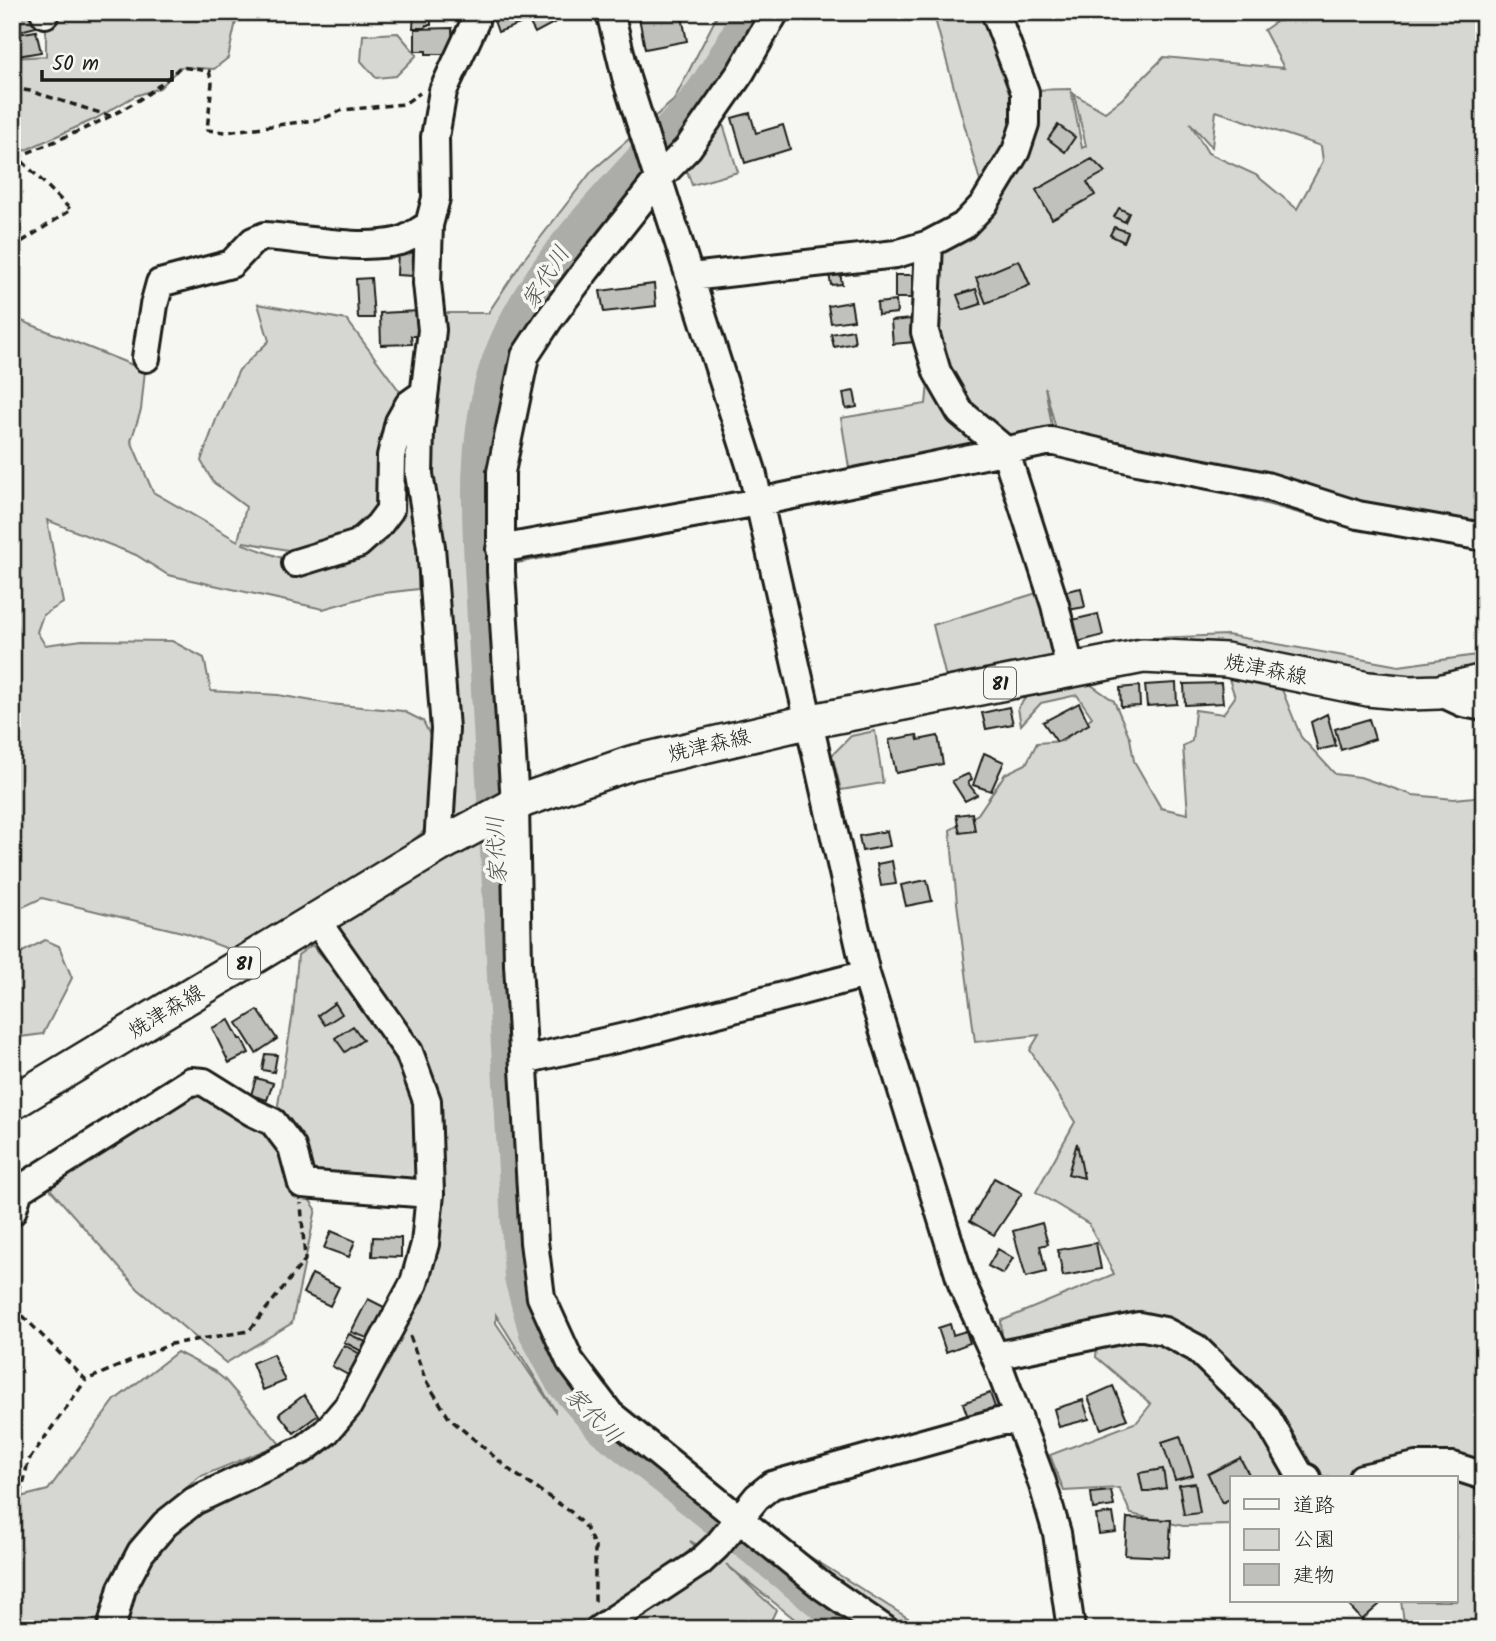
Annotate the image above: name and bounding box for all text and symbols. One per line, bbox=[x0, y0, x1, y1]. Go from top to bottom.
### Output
scale bar bbox=[42, 38, 172, 82]
text: 50 m bbox=[52, 48, 99, 81]
water label: 家代川 bbox=[513, 239, 580, 317]
street label: 焼津森線 bbox=[1221, 646, 1310, 695]
road number: 81 bbox=[984, 668, 1016, 698]
street label: 焼津森線 bbox=[665, 721, 754, 772]
water label: 家代川 bbox=[478, 815, 518, 885]
road number: 81 bbox=[228, 948, 260, 979]
street label: 焼津森線 bbox=[122, 977, 211, 1048]
water label: 家代川 bbox=[555, 1379, 630, 1454]
legend bbox=[1230, 1476, 1458, 1602]
text: 道路 bbox=[1293, 1490, 1335, 1523]
text: 公園 bbox=[1293, 1524, 1335, 1557]
text: 建物 bbox=[1293, 1560, 1335, 1593]

